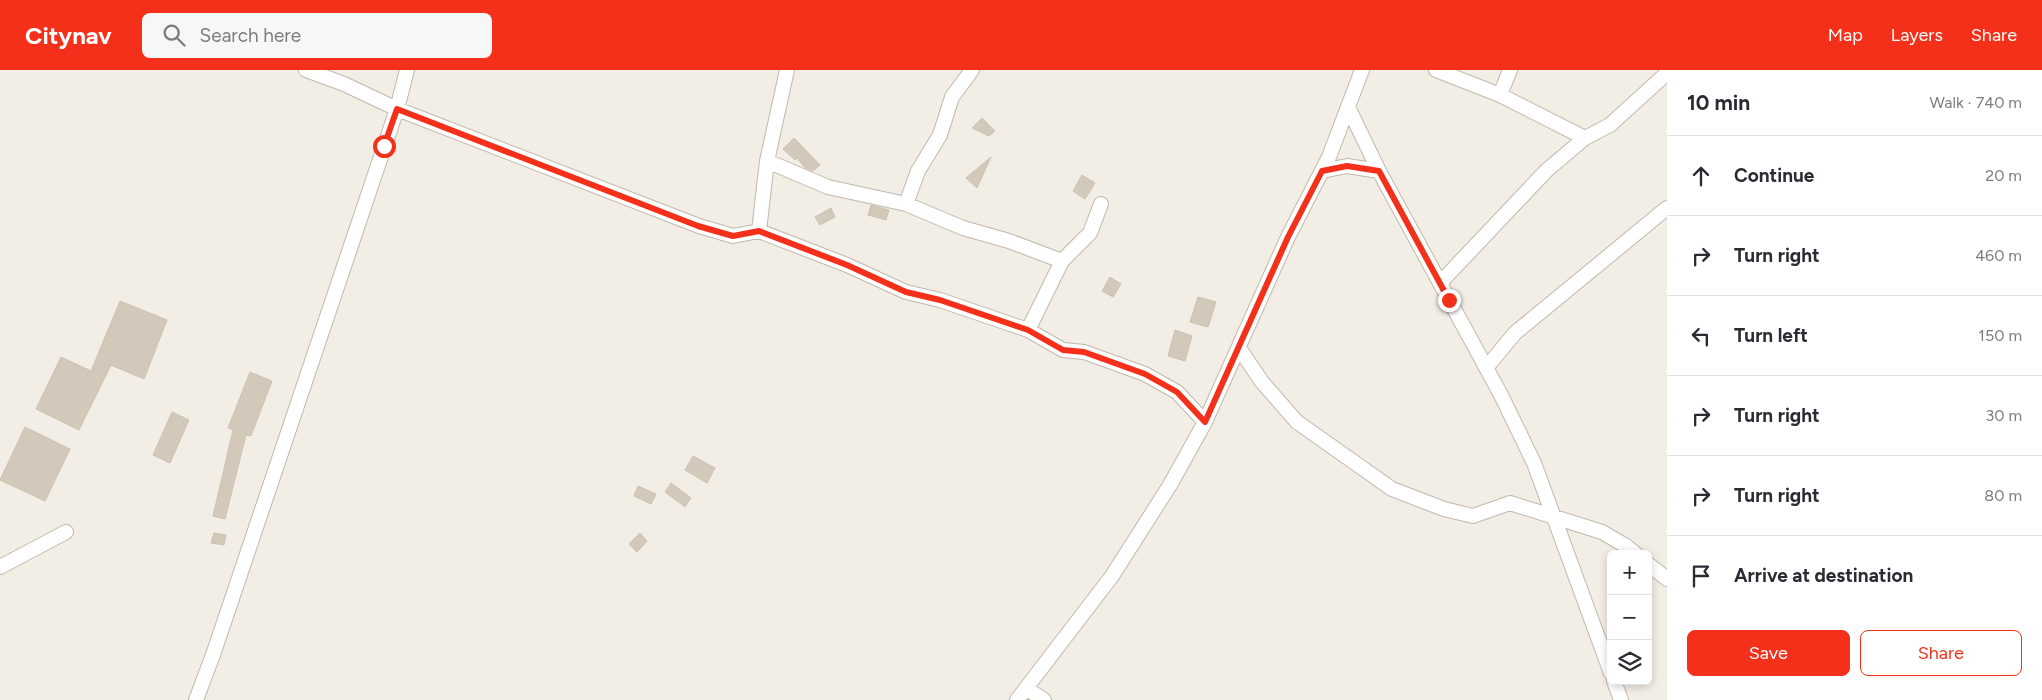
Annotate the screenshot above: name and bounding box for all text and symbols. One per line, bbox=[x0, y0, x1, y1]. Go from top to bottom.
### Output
search box bbox=[142, 13, 492, 58]
text: Citynav bbox=[25, 21, 112, 50]
icon: search bbox=[160, 21, 188, 49]
text: Search here bbox=[200, 24, 301, 47]
text: Map bbox=[1828, 24, 1863, 46]
text: Layers bbox=[1891, 24, 1943, 46]
text: Share bbox=[1971, 24, 2017, 46]
text: 10 min bbox=[1687, 90, 1750, 115]
text: Walk · 740 m bbox=[1930, 93, 2022, 112]
route start bbox=[373, 135, 396, 158]
icon: ahead bbox=[1687, 162, 1715, 190]
text: Continue bbox=[1734, 164, 1814, 187]
text: 20 m bbox=[1985, 166, 2022, 185]
icon: right bbox=[1687, 242, 1715, 270]
text: Turn right bbox=[1734, 244, 1820, 267]
text: 460 m bbox=[1975, 246, 2022, 265]
route end bbox=[1438, 289, 1461, 312]
icon: left bbox=[1687, 322, 1715, 350]
text: Turn left bbox=[1734, 324, 1808, 347]
text: 150 m bbox=[1978, 326, 2022, 345]
icon: right bbox=[1687, 402, 1715, 430]
text: Turn right bbox=[1734, 404, 1820, 427]
text: 30 m bbox=[1985, 406, 2022, 425]
icon: right bbox=[1687, 482, 1715, 510]
text: Turn right bbox=[1734, 484, 1820, 507]
text: 80 m bbox=[1984, 486, 2022, 505]
map controls bbox=[1607, 550, 1652, 685]
button: + bbox=[1607, 550, 1652, 595]
icon: arrive bbox=[1687, 562, 1715, 590]
text: Arrive at destination bbox=[1734, 564, 1913, 587]
button: − bbox=[1607, 595, 1652, 640]
button: Save bbox=[1687, 630, 1850, 676]
button: Share bbox=[1860, 630, 2022, 676]
button: layers bbox=[1607, 640, 1652, 685]

